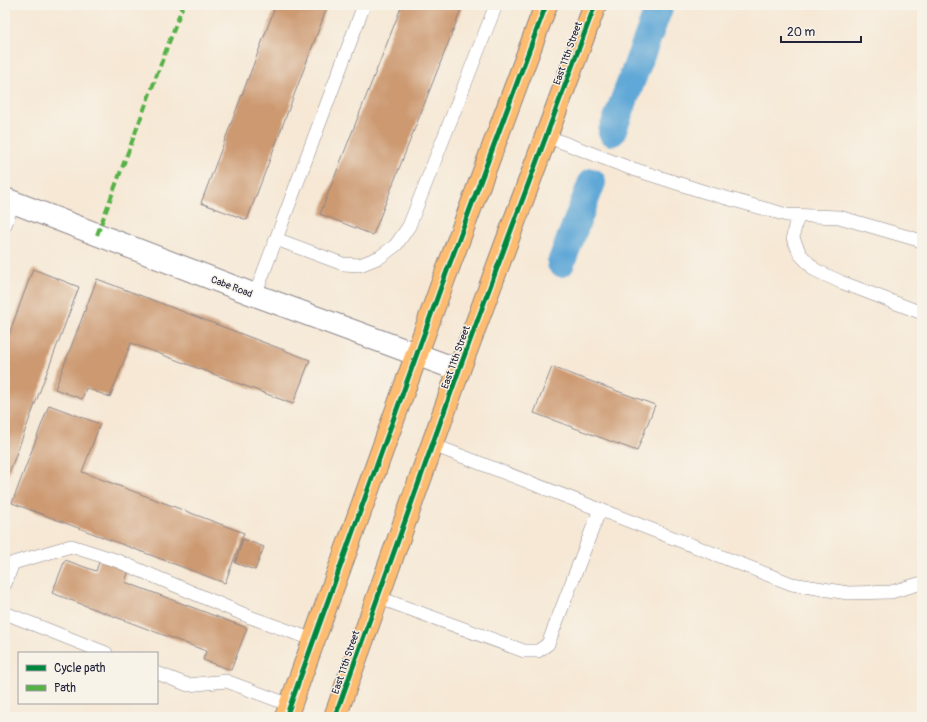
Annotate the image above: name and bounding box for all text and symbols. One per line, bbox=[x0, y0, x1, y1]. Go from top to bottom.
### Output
scale bar bbox=[781, 18, 861, 44]
street label: East 11th Street bbox=[551, 19, 585, 87]
text: 20 m bbox=[787, 25, 816, 40]
street label: Cabe Road bbox=[209, 274, 254, 300]
street label: East 11th Street bbox=[439, 323, 473, 391]
street label: East 11th Street bbox=[329, 628, 363, 696]
legend bbox=[18, 652, 158, 704]
text: Cycle path bbox=[54, 661, 106, 676]
text: Path bbox=[54, 681, 76, 696]

